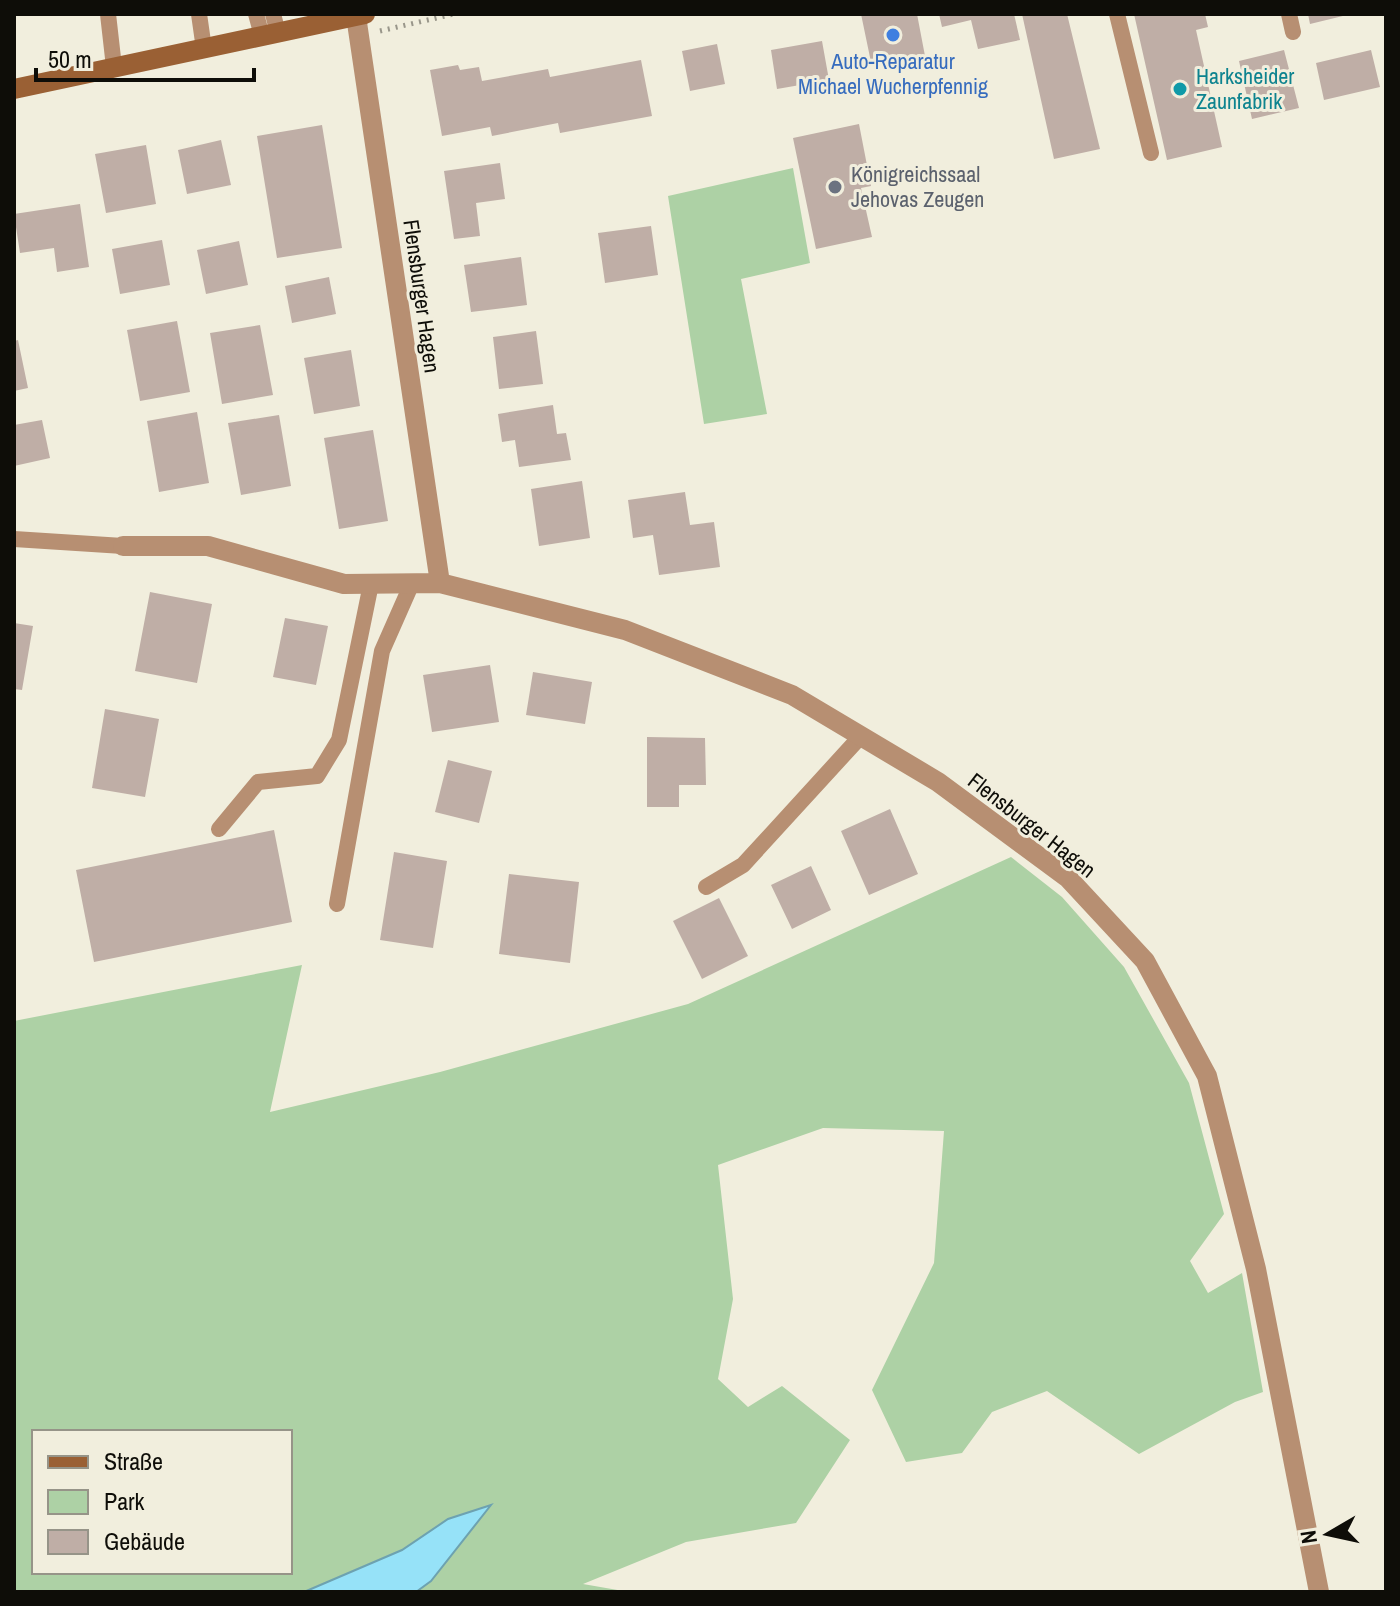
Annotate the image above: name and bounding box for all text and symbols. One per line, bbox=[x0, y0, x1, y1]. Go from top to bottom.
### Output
marker: Auto-Reparatur Michael Wucherpfennig bbox=[884, 26, 902, 44]
scale bar bbox=[36, 32, 254, 82]
text: 50 m bbox=[48, 43, 92, 75]
place label: Auto-Reparatur Michael Wucherpfennig bbox=[798, 46, 988, 101]
place label: Harksheider Zaunfabrik bbox=[1196, 61, 1294, 116]
marker: Harksheider Zaunfabrik bbox=[1171, 80, 1189, 98]
place label: Königreichssaal Jehovas Zeugen bbox=[851, 159, 984, 214]
marker: Königreichssaal Jehovas Zeugen bbox=[826, 178, 844, 196]
street label: Flensburger Hagen bbox=[396, 217, 448, 375]
street label: Flensburger Hagen bbox=[962, 766, 1102, 884]
legend bbox=[32, 1430, 292, 1574]
text: Straße bbox=[104, 1445, 163, 1477]
text: Park bbox=[104, 1485, 145, 1517]
north arrow bbox=[1288, 1494, 1368, 1574]
text: Gebäude bbox=[104, 1525, 185, 1557]
text: N bbox=[1292, 1528, 1324, 1546]

